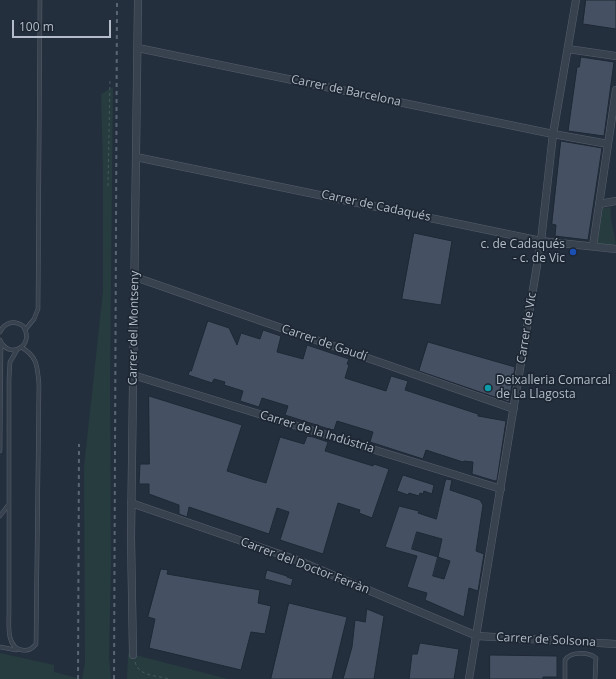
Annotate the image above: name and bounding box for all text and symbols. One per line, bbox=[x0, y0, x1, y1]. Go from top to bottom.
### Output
scale bar bbox=[14, 12, 113, 38]
text: 100 m bbox=[19, 18, 54, 35]
street label: Carrer de Barcelona bbox=[290, 72, 402, 110]
street label: Carrer de Cadaqués bbox=[320, 187, 432, 225]
place label: c. de Cadaqués - c. de Vic bbox=[480, 238, 565, 266]
marker: c. de Cadaqués - c. de Vic bbox=[568, 247, 578, 257]
street label: Carrer del Montseny bbox=[126, 271, 142, 385]
street label: Carrer de Vic bbox=[514, 291, 540, 365]
street label: Carrer de Gaudí bbox=[280, 322, 368, 364]
place label: Deixalleria Comarcal de La Llagosta bbox=[496, 374, 611, 402]
marker: Deixalleria Comarcal de La Llagosta bbox=[483, 383, 493, 393]
street label: Carrer de la Indústria bbox=[258, 408, 376, 456]
street label: Carrer del Doctor Ferràn bbox=[238, 535, 372, 597]
street label: Carrer de Solsona bbox=[496, 630, 596, 650]

